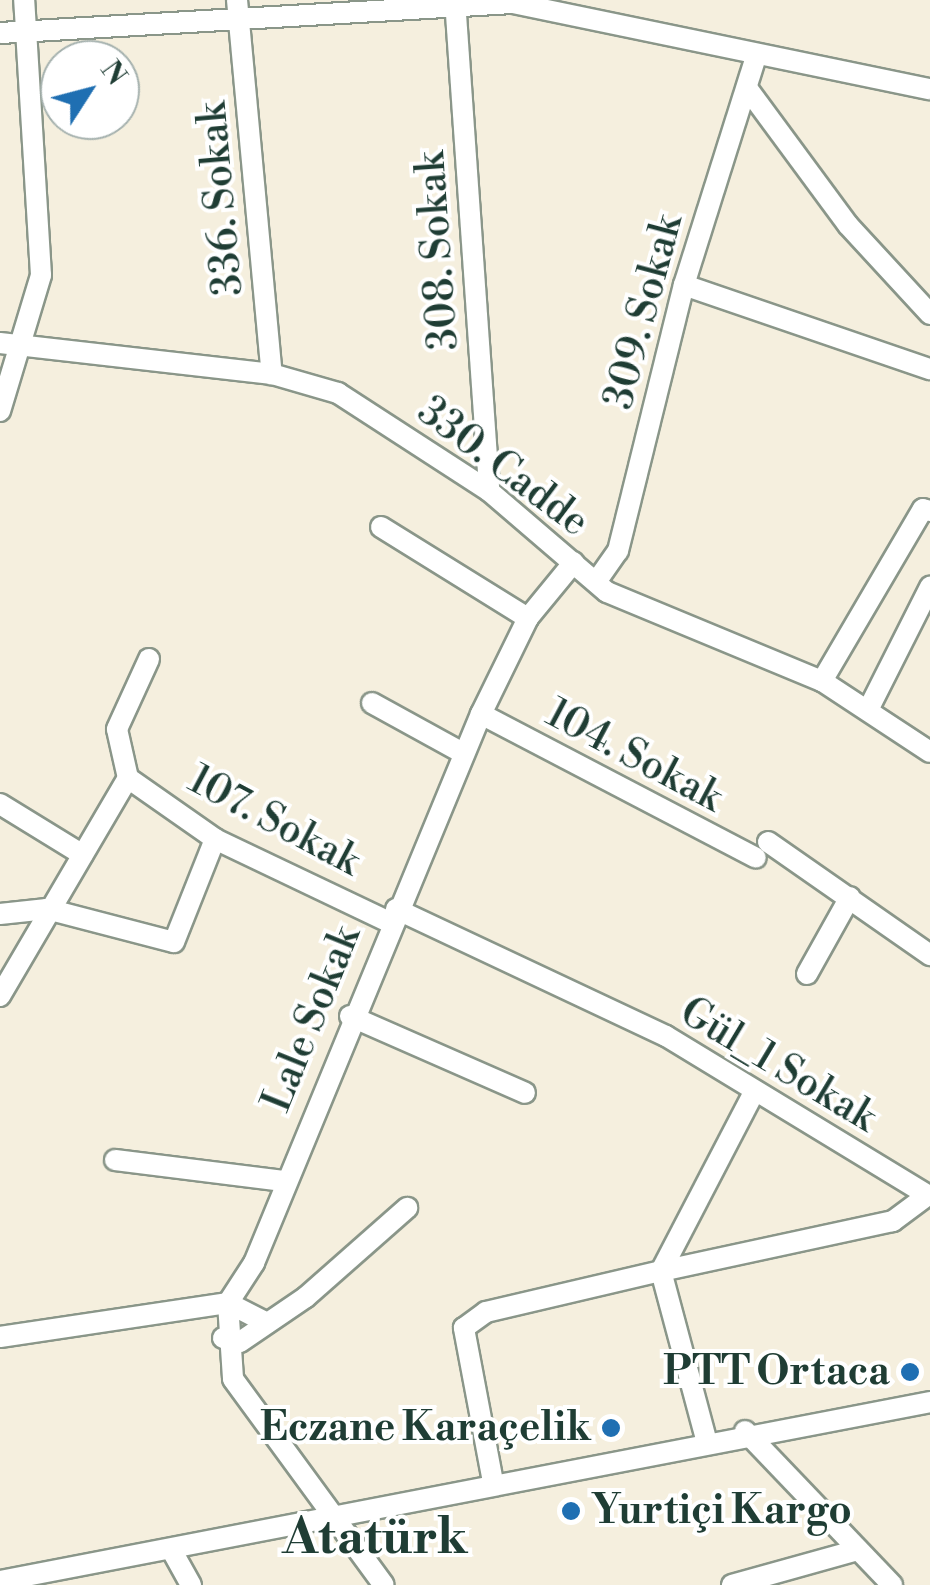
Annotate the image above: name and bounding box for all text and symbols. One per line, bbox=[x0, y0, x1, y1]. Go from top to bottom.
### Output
north arrow bbox=[40, 40, 140, 140]
text: N bbox=[92, 54, 134, 92]
street label: 336. Sokak bbox=[189, 100, 253, 298]
street label: 308. Sokak bbox=[407, 150, 469, 352]
street label: 309. Sokak bbox=[595, 210, 693, 414]
street label: 330. Cadde bbox=[408, 387, 598, 547]
street label: 104. Sokak bbox=[538, 690, 730, 822]
street label: 107. Sokak bbox=[180, 756, 368, 886]
street label: Lale Sokak bbox=[253, 919, 371, 1119]
street label: Gül_1 Sokak bbox=[671, 988, 885, 1142]
place label: PTT Ortaca bbox=[663, 1348, 890, 1396]
marker: PTT Ortaca bbox=[899, 1361, 921, 1383]
place label: Eczane Karaçelik bbox=[260, 1404, 591, 1452]
marker: Eczane Karaçelik bbox=[600, 1417, 622, 1439]
place label: Yurtiçi Kargo bbox=[591, 1487, 852, 1535]
marker: Yurtiçi Kargo bbox=[560, 1500, 582, 1522]
district label: Atatürk bbox=[282, 1509, 468, 1569]

